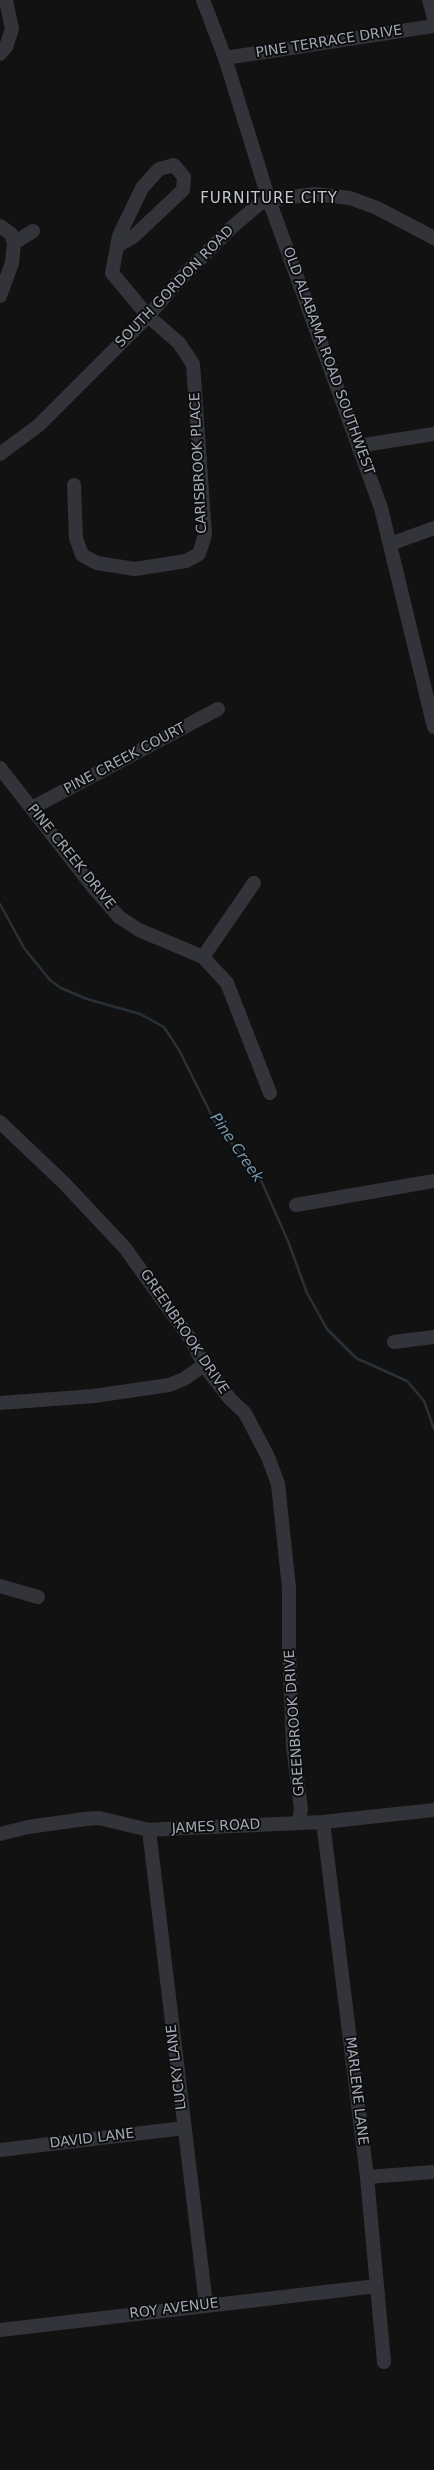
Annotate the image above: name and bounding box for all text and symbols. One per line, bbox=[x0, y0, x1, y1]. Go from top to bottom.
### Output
street label: PINE TERRACE DRIVE bbox=[255, 22, 403, 62]
district label: FURNITURE CITY bbox=[198, 190, 340, 208]
street label: SOUTH GORDON ROAD bbox=[112, 223, 238, 351]
street label: OLD ALABAMA ROAD SOUTHWEST bbox=[279, 245, 377, 477]
street label: CARISBROOK PLACE bbox=[187, 392, 211, 534]
street label: PINE CREEK COURT bbox=[61, 720, 189, 798]
street label: PINE CREEK DRIVE bbox=[23, 801, 119, 913]
water label: Pine Creek bbox=[206, 1110, 266, 1186]
street label: GREENBROOK DRIVE bbox=[136, 1266, 232, 1398]
street label: GREENBROOK DRIVE bbox=[282, 1649, 308, 1797]
street label: JAMES ROAD bbox=[171, 1816, 261, 1838]
street label: LUCKY LANE bbox=[163, 2023, 191, 2111]
street label: MARLENE LANE bbox=[341, 2036, 371, 2146]
street label: DAVID LANE bbox=[49, 2125, 135, 2153]
street label: ROY AVENUE bbox=[128, 2295, 220, 2323]

